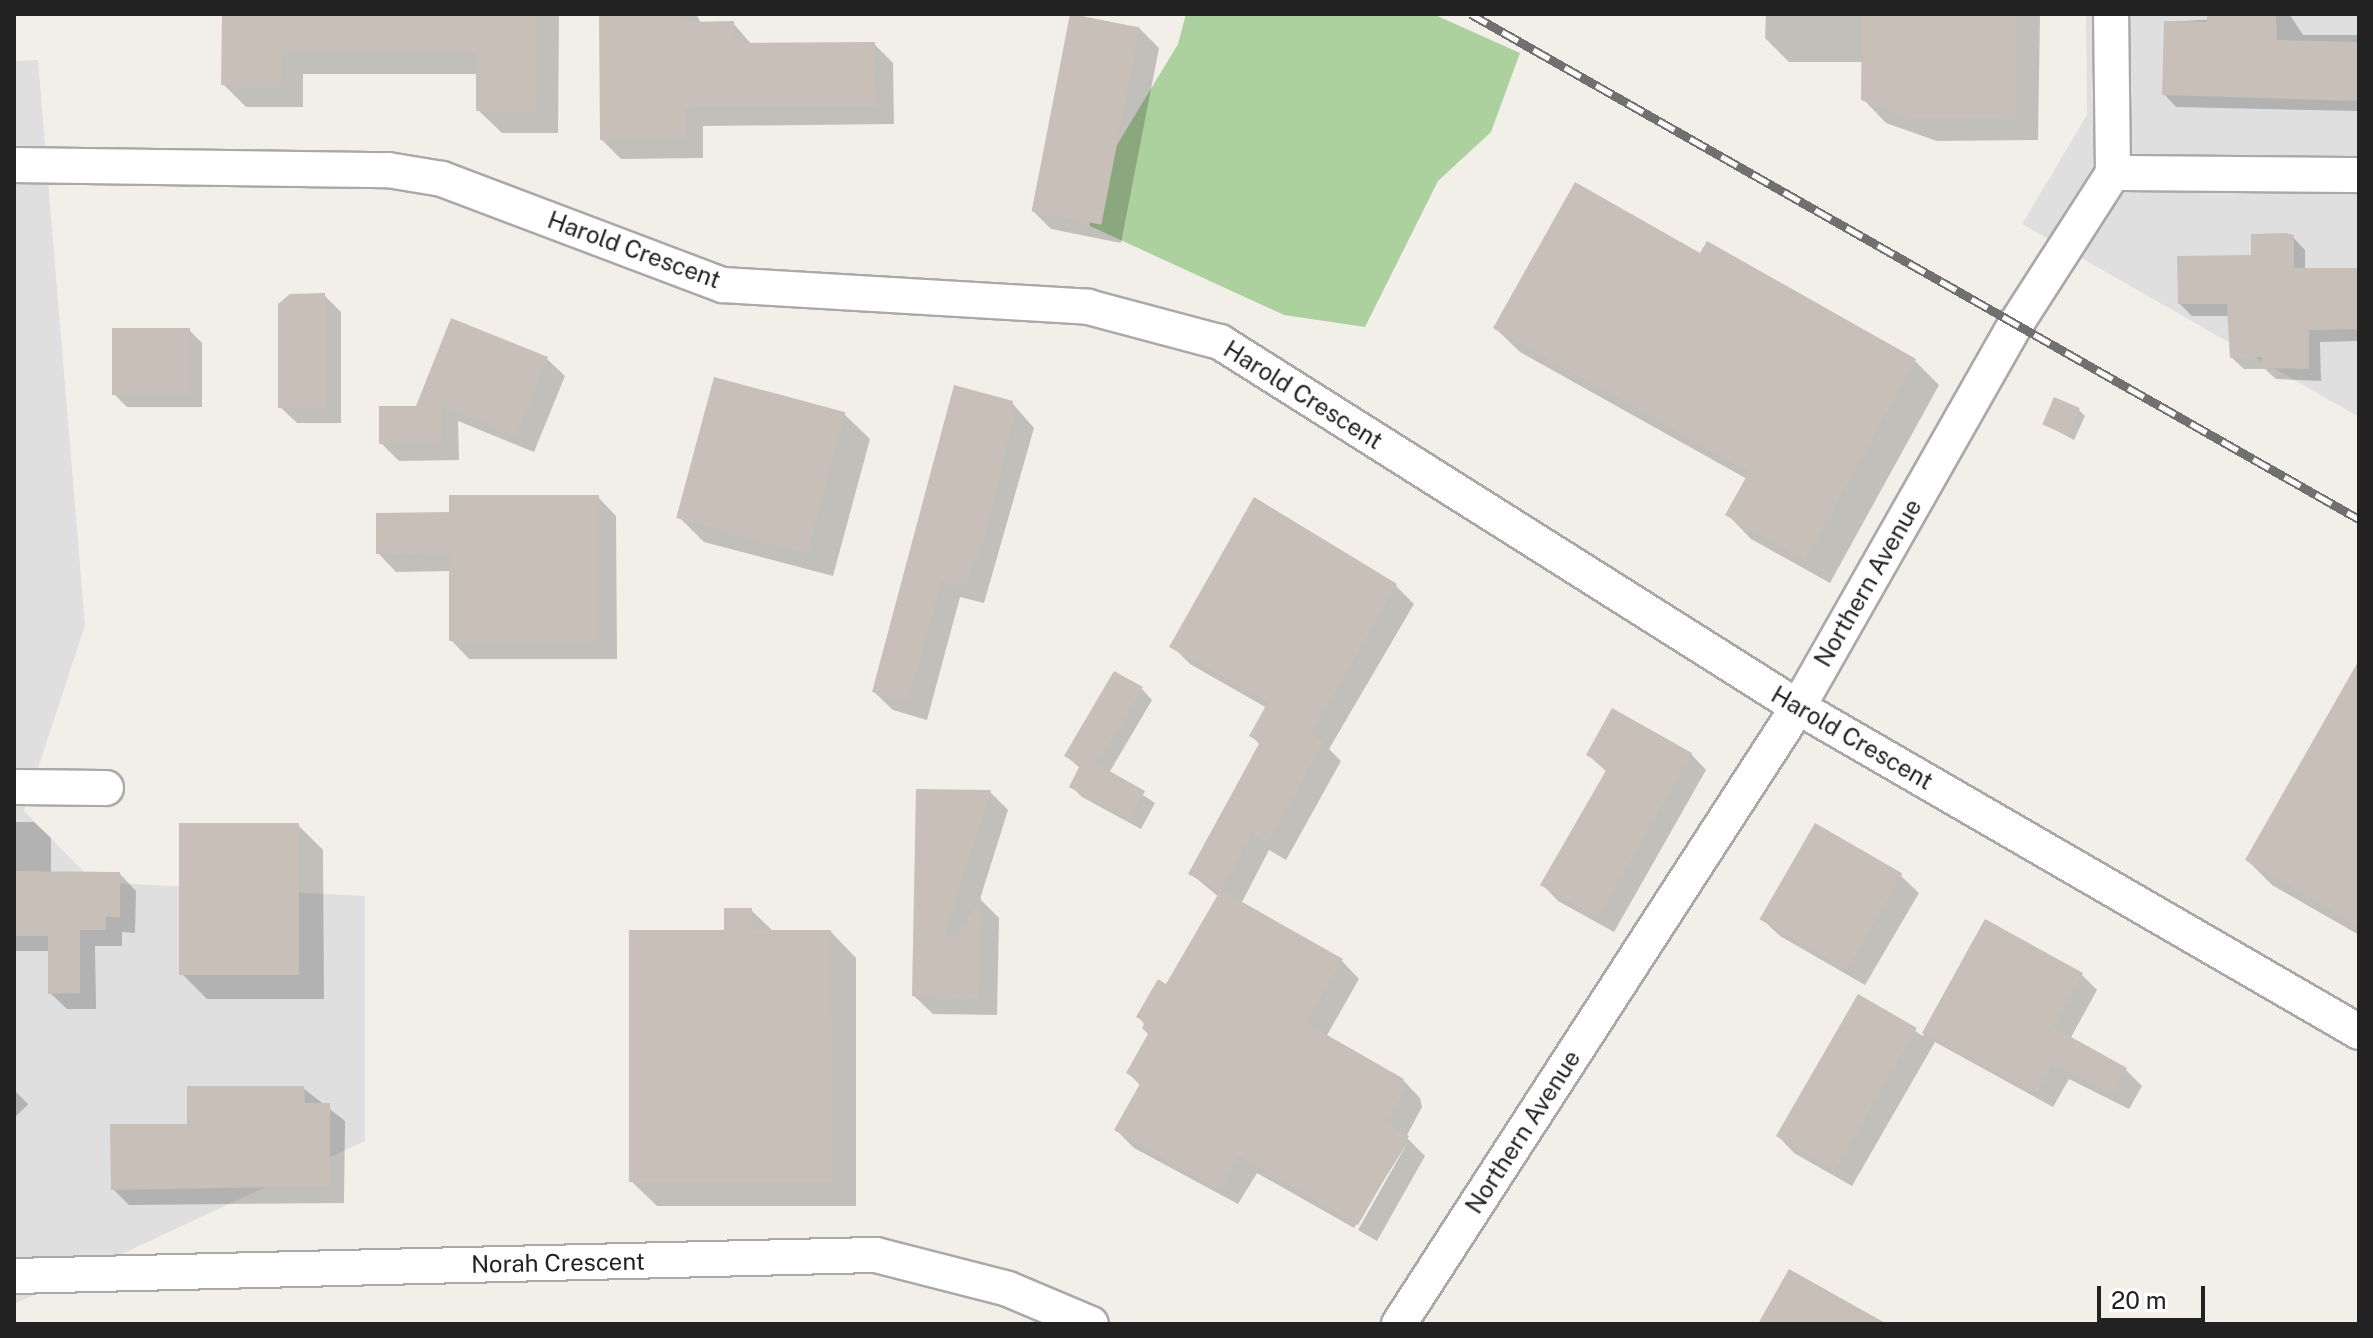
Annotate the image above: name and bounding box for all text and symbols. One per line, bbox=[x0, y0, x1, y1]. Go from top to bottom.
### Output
street label: Harold Crescent bbox=[544, 205, 724, 295]
street label: Harold Crescent bbox=[1218, 335, 1388, 455]
street label: Northern Avenue bbox=[1808, 494, 1928, 672]
street label: Harold Crescent bbox=[1766, 680, 1938, 796]
street label: Northern Avenue bbox=[1460, 1045, 1586, 1219]
street label: Norah Crescent bbox=[471, 1247, 645, 1279]
scale bar bbox=[2101, 1270, 2209, 1320]
text: 20 m bbox=[2111, 1286, 2167, 1314]

